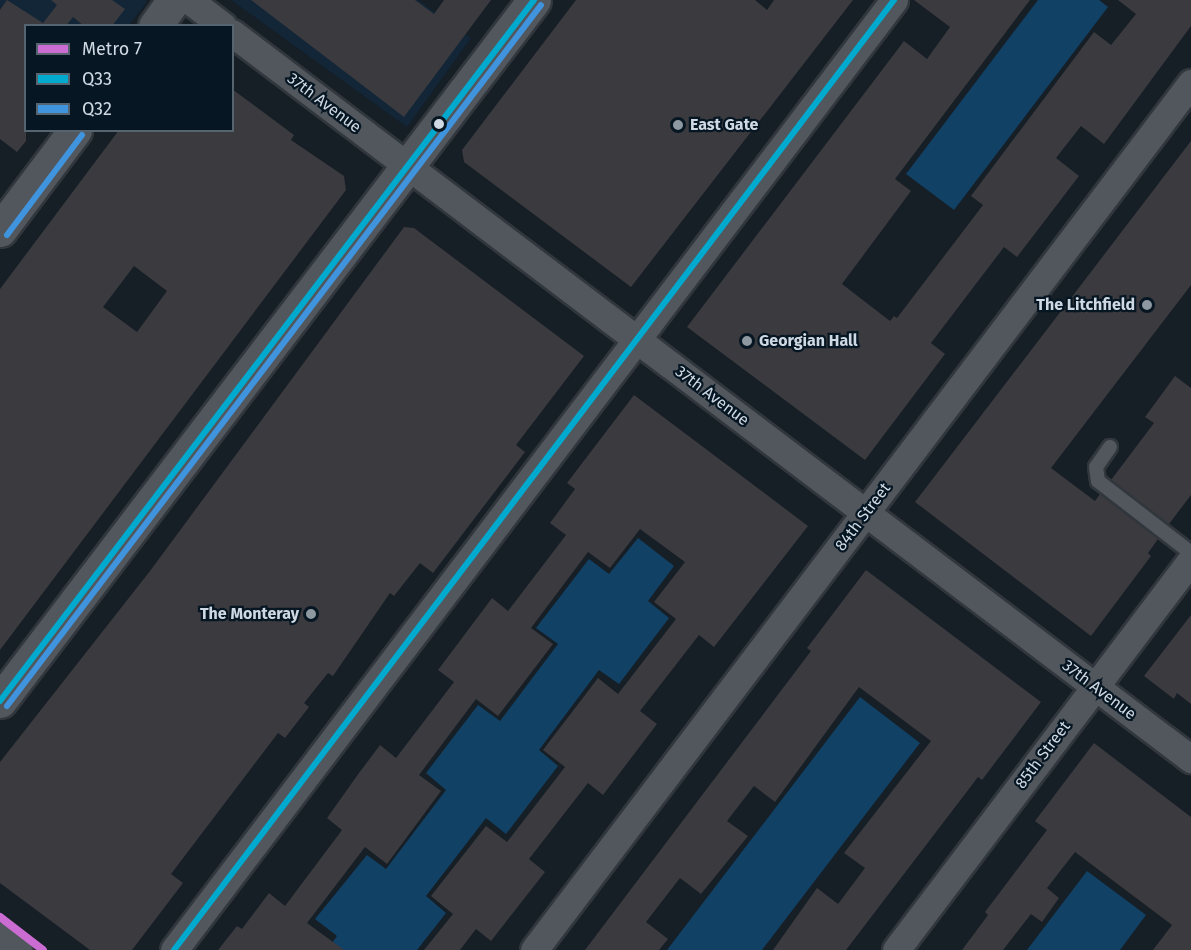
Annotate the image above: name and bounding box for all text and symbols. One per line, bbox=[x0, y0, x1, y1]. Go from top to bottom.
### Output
legend bbox=[24, 24, 234, 132]
text: Metro 7 bbox=[82, 38, 142, 60]
text: Q33 bbox=[82, 68, 112, 90]
street label: 37th Avenue bbox=[283, 69, 365, 137]
text: Q32 bbox=[82, 98, 112, 120]
place label: East Gate bbox=[690, 115, 758, 135]
unlabelled marker bbox=[433, 118, 445, 130]
marker: East Gate bbox=[671, 118, 685, 132]
place label: The Litchfield bbox=[1036, 295, 1135, 315]
marker: The Litchfield bbox=[1140, 298, 1154, 312]
place label: Georgian Hall bbox=[759, 331, 858, 351]
marker: Georgian Hall bbox=[740, 334, 754, 348]
street label: 37th Avenue bbox=[671, 362, 753, 430]
street label: 84th Street bbox=[831, 479, 895, 555]
place label: The Monteray bbox=[200, 604, 299, 624]
marker: The Monteray bbox=[304, 607, 318, 621]
street label: 37th Avenue bbox=[1058, 656, 1140, 724]
street label: 85th Street bbox=[1011, 717, 1075, 793]

